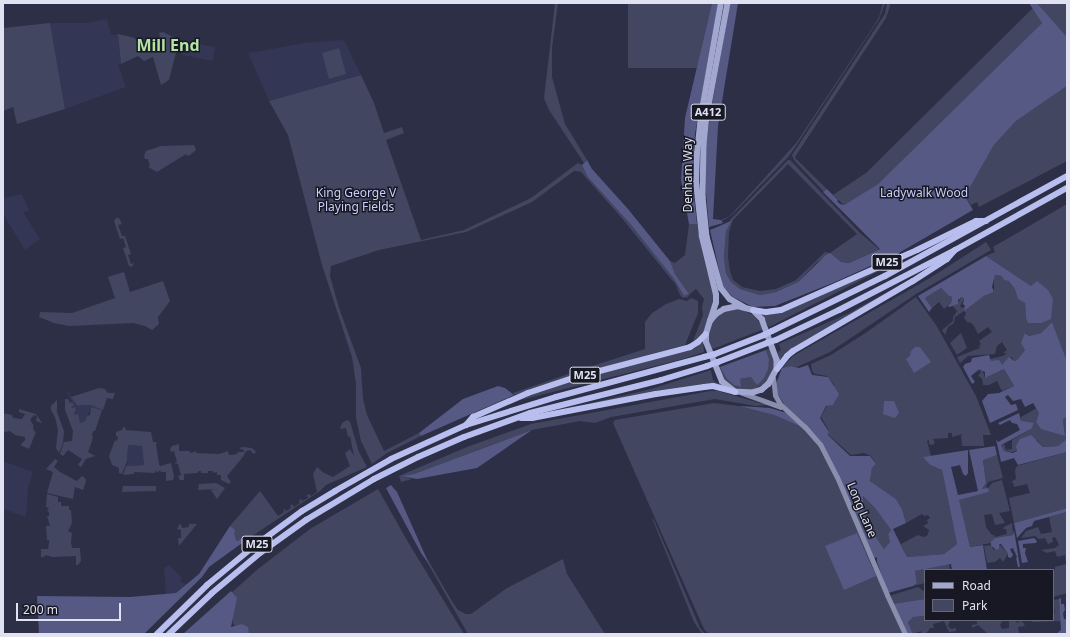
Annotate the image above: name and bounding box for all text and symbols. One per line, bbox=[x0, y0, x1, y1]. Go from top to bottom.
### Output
district label: Mill End bbox=[136, 35, 200, 55]
road number: A412 bbox=[690, 103, 726, 121]
street label: Denham Way bbox=[681, 137, 695, 213]
park label: King George V Playing Fields bbox=[316, 186, 396, 214]
park label: Ladywalk Wood bbox=[880, 186, 968, 200]
road number: M25 bbox=[871, 253, 903, 271]
road number: M25 bbox=[569, 366, 601, 384]
street label: Long Lane bbox=[844, 480, 880, 540]
road number: M25 bbox=[241, 535, 273, 553]
legend bbox=[924, 569, 1054, 621]
text: Road bbox=[962, 577, 991, 594]
scale bar bbox=[18, 595, 123, 621]
text: Park bbox=[962, 597, 987, 614]
text: 200 m bbox=[23, 601, 58, 618]

